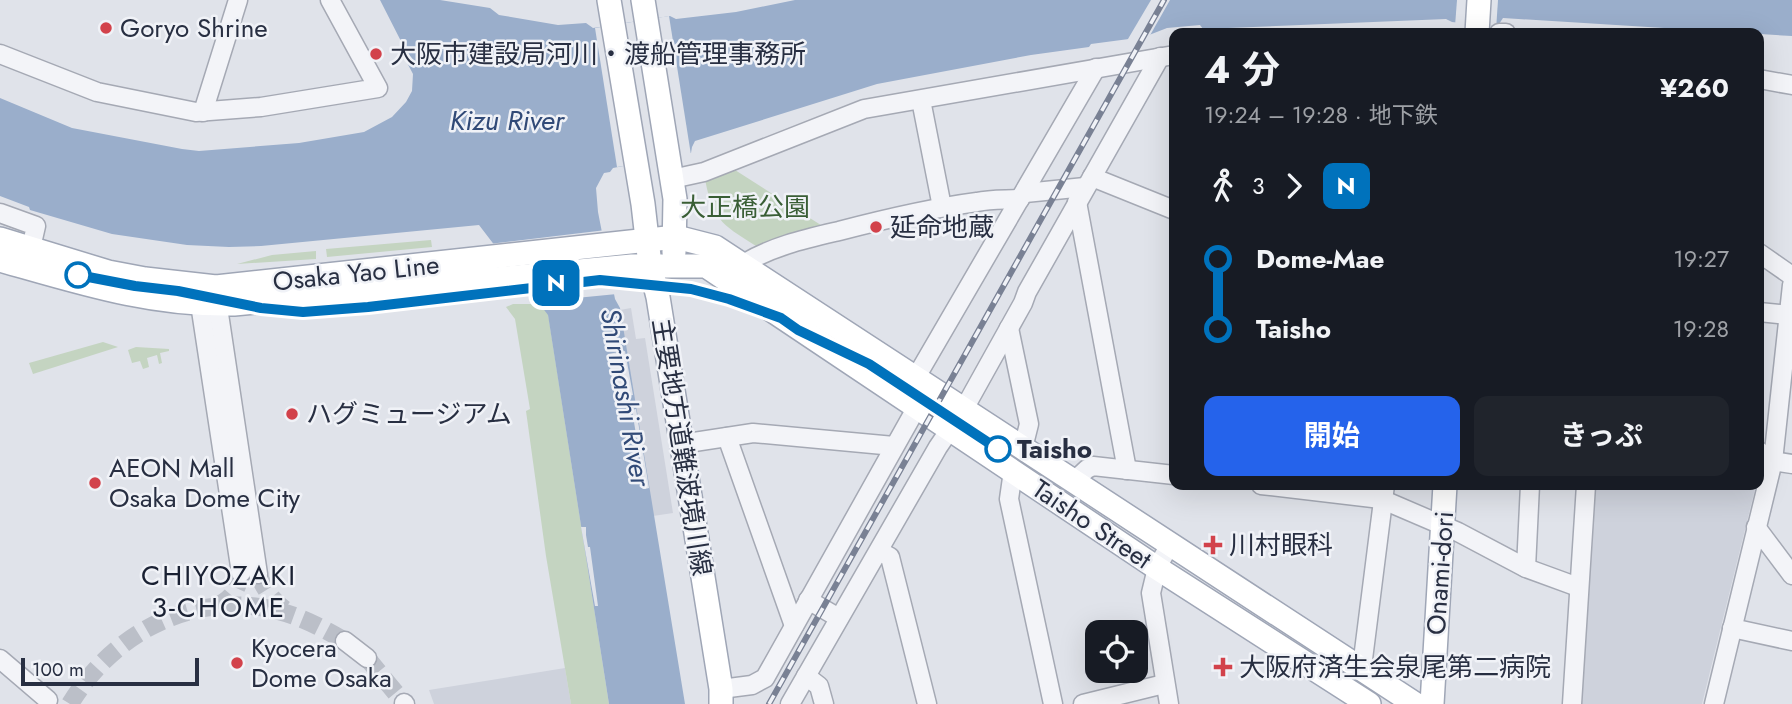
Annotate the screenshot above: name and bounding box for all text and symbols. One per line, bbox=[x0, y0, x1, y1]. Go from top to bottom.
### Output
place label: Goryo Shrine bbox=[120, 9, 268, 47]
marker: Goryo Shrine bbox=[98, 20, 114, 36]
place label: 大阪市建設局河川・渡船管理事務所 bbox=[390, 35, 806, 73]
text: 4 分 bbox=[1204, 42, 1280, 97]
marker: 大阪市建設局河川・渡船管理事務所 bbox=[368, 46, 384, 62]
text: ¥260 bbox=[1660, 69, 1729, 107]
text: 19:24 – 19:28 · 地下鉄 bbox=[1204, 98, 1438, 132]
water label: Kizu River bbox=[450, 100, 566, 141]
icon: walk bbox=[1204, 167, 1242, 205]
icon: forward bbox=[1275, 167, 1313, 205]
text: N bbox=[1337, 168, 1356, 203]
text: 3 bbox=[1252, 169, 1265, 203]
park label: 大正橋公園 bbox=[680, 188, 810, 226]
place label: 延命地蔵 bbox=[890, 208, 994, 246]
marker: 延命地蔵 bbox=[868, 219, 884, 235]
text: Dome-Mae bbox=[1256, 240, 1384, 278]
text: 19:27 bbox=[1673, 242, 1729, 276]
street label: Osaka Yao Line bbox=[271, 245, 441, 301]
line badge: N bbox=[533, 260, 579, 306]
unlabelled marker bbox=[65, 262, 91, 288]
text: N bbox=[546, 265, 566, 300]
water label: Shirinashi River bbox=[590, 305, 662, 491]
text: Taisho bbox=[1256, 310, 1331, 348]
text: 19:28 bbox=[1673, 312, 1729, 346]
street label: 主要地方道難波境川線 bbox=[643, 316, 721, 578]
place label: ハグミュージアム bbox=[306, 395, 512, 433]
button: 開始 bbox=[1204, 396, 1460, 476]
button: きっぷ bbox=[1474, 396, 1729, 476]
marker: ハグミュージアム bbox=[284, 406, 300, 422]
place label: Taisho bbox=[1017, 430, 1092, 468]
marker: Taisho bbox=[985, 436, 1011, 462]
place label: AEON Mall Osaka Dome City bbox=[109, 449, 300, 517]
street label: Taisho Street bbox=[1025, 470, 1160, 578]
marker: AEON Mall Osaka Dome City bbox=[87, 475, 103, 491]
street label: Onami-dori bbox=[1417, 510, 1463, 636]
place label: 川村眼科 bbox=[1229, 526, 1333, 564]
marker: 川村眼科 bbox=[1203, 535, 1223, 555]
district label: CHIYOZAKI 3-CHOME bbox=[141, 555, 297, 628]
map controls bbox=[1085, 620, 1148, 683]
button: locate bbox=[1085, 620, 1148, 683]
place label: Kyocera Dome Osaka bbox=[251, 629, 392, 697]
place label: 大阪府済生会泉尾第二病院 bbox=[1239, 648, 1551, 686]
scale bar bbox=[21, 655, 200, 687]
marker: Kyocera Dome Osaka bbox=[229, 655, 245, 671]
text: 100 m bbox=[32, 656, 84, 683]
marker: 大阪府済生会泉尾第二病院 bbox=[1213, 657, 1233, 677]

